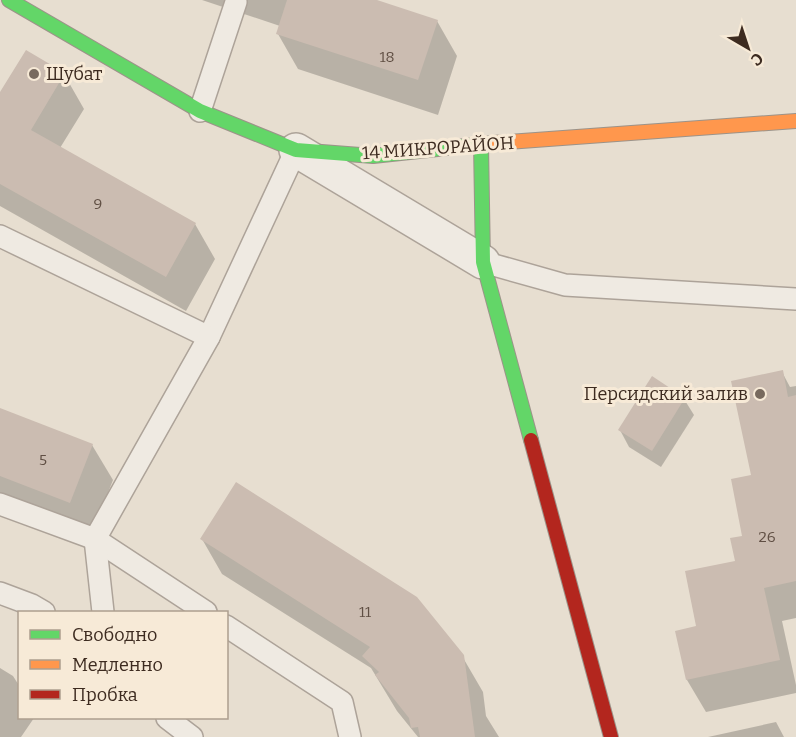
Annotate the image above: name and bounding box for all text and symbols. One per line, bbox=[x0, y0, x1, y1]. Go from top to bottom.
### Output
north arrow bbox=[718, 18, 778, 78]
house number: 18 bbox=[379, 48, 395, 66]
text: С bbox=[747, 49, 767, 70]
place label: Шубат bbox=[46, 63, 102, 85]
marker: Шубат bbox=[27, 67, 41, 81]
street label: 14 МИКРОРАЙОН bbox=[361, 132, 515, 164]
house number: 9 bbox=[94, 195, 102, 213]
place label: Персидский залив bbox=[584, 383, 748, 405]
marker: Персидский залив bbox=[753, 387, 767, 401]
house number: 5 bbox=[39, 451, 47, 469]
house number: 26 bbox=[759, 528, 776, 546]
house number: 11 bbox=[359, 603, 371, 621]
legend bbox=[18, 611, 228, 719]
text: Свободно bbox=[72, 624, 157, 646]
text: Медленно bbox=[72, 654, 163, 676]
text: Пробка bbox=[72, 684, 138, 706]

